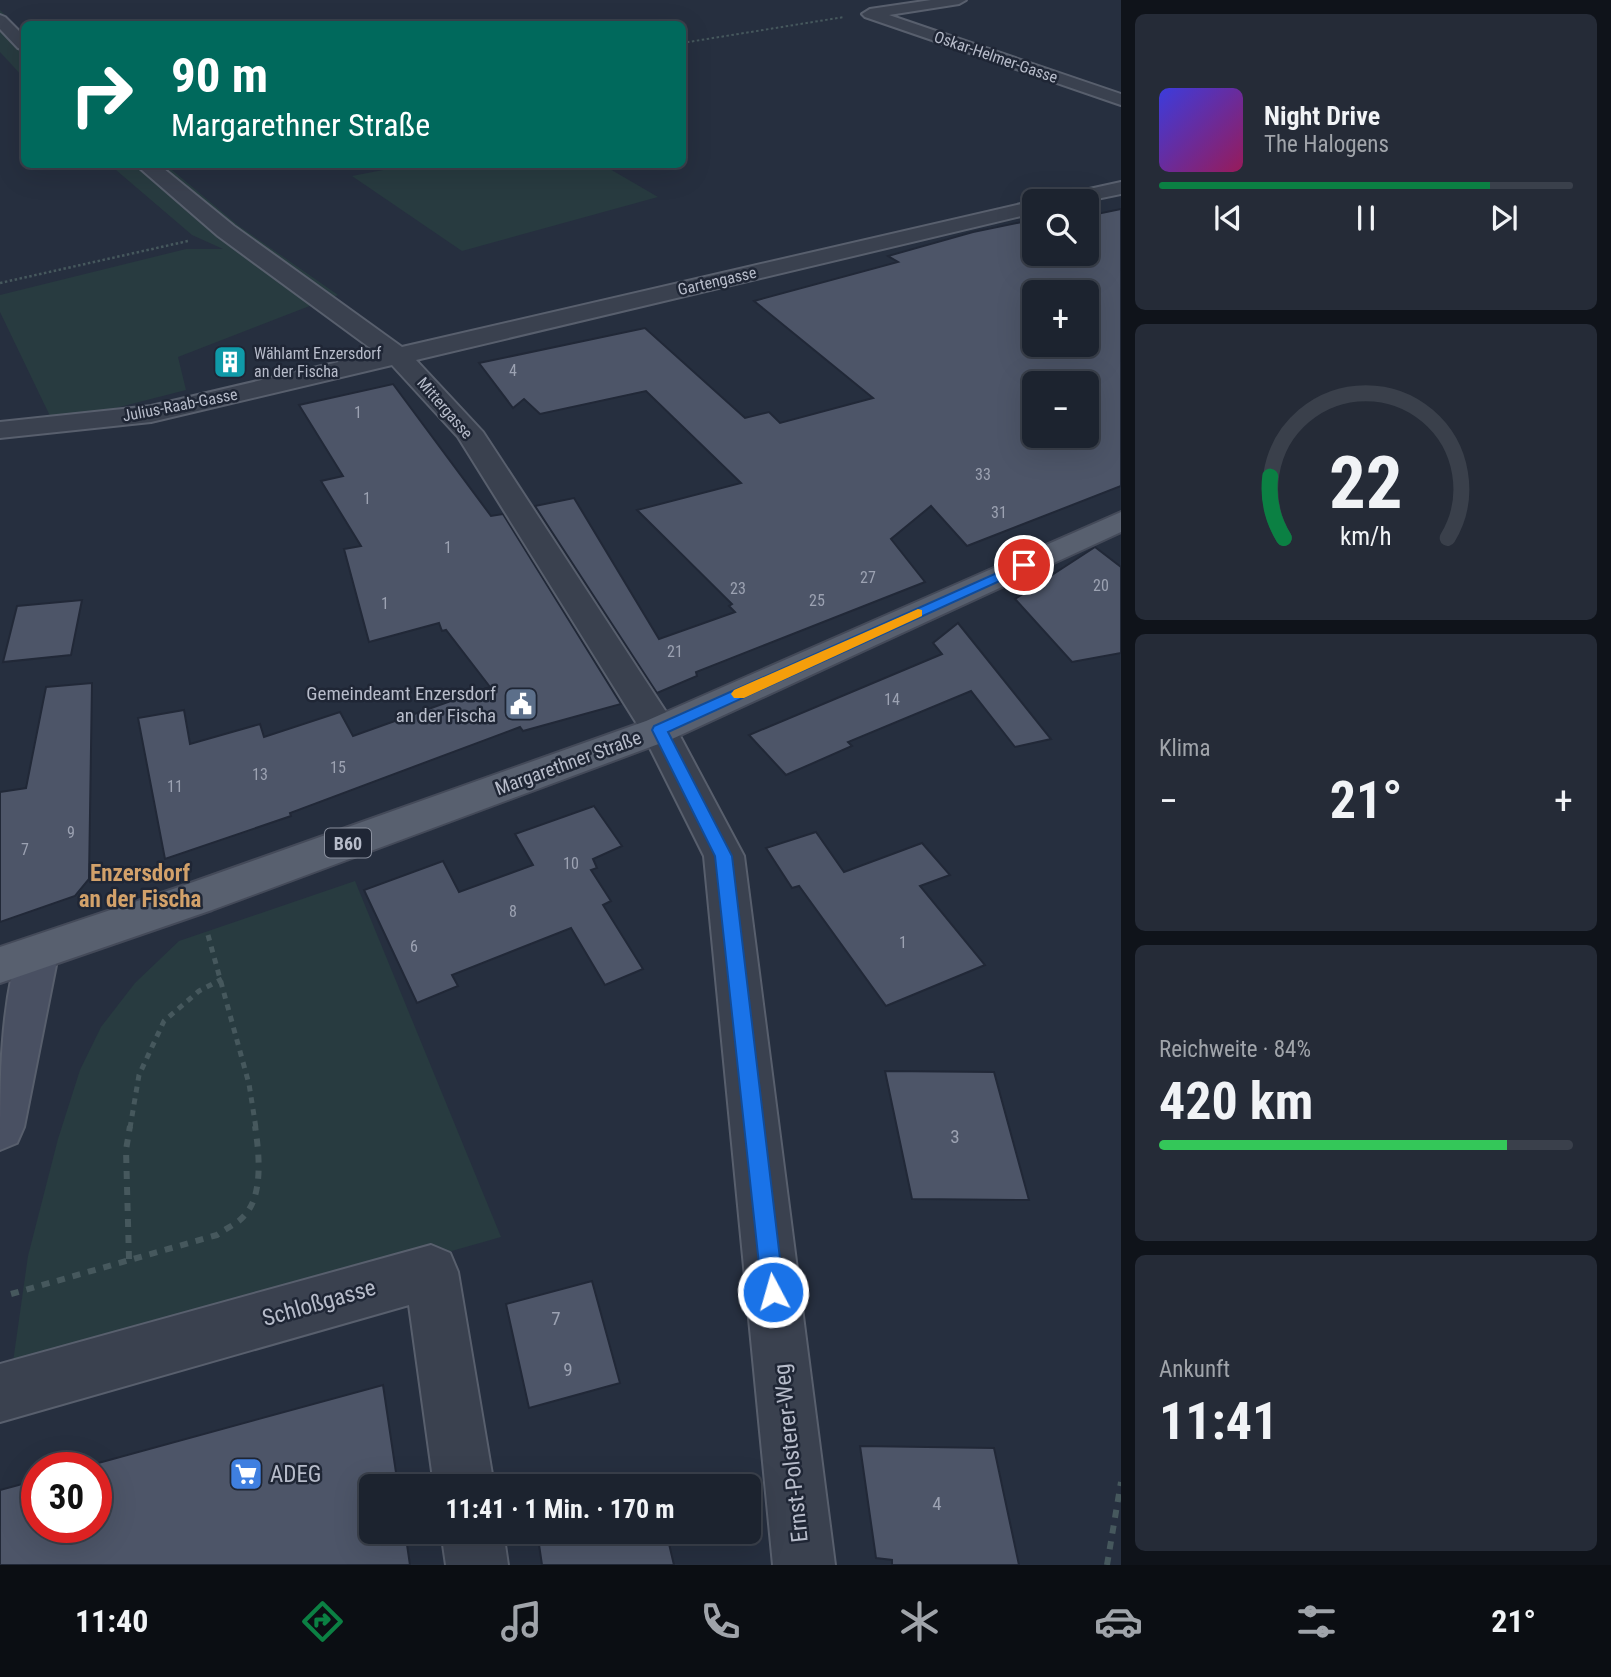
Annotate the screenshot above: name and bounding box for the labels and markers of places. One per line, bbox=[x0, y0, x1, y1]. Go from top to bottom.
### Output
building icon: Wählamt Enzersdorf an der Fischa bbox=[211, 343, 249, 381]
place label: Wählamt Enzersdorf an der Fischa bbox=[254, 344, 381, 381]
pin bbox=[994, 535, 1054, 595]
place label: Gemeindeamt Enzersdorf an der Fischa bbox=[306, 682, 496, 727]
public building icon: Gemeindeamt Enzersdorf an der Fischa bbox=[502, 685, 540, 723]
supermarket icon: ADEG bbox=[227, 1455, 265, 1493]
place label: ADEG bbox=[270, 1461, 321, 1488]

